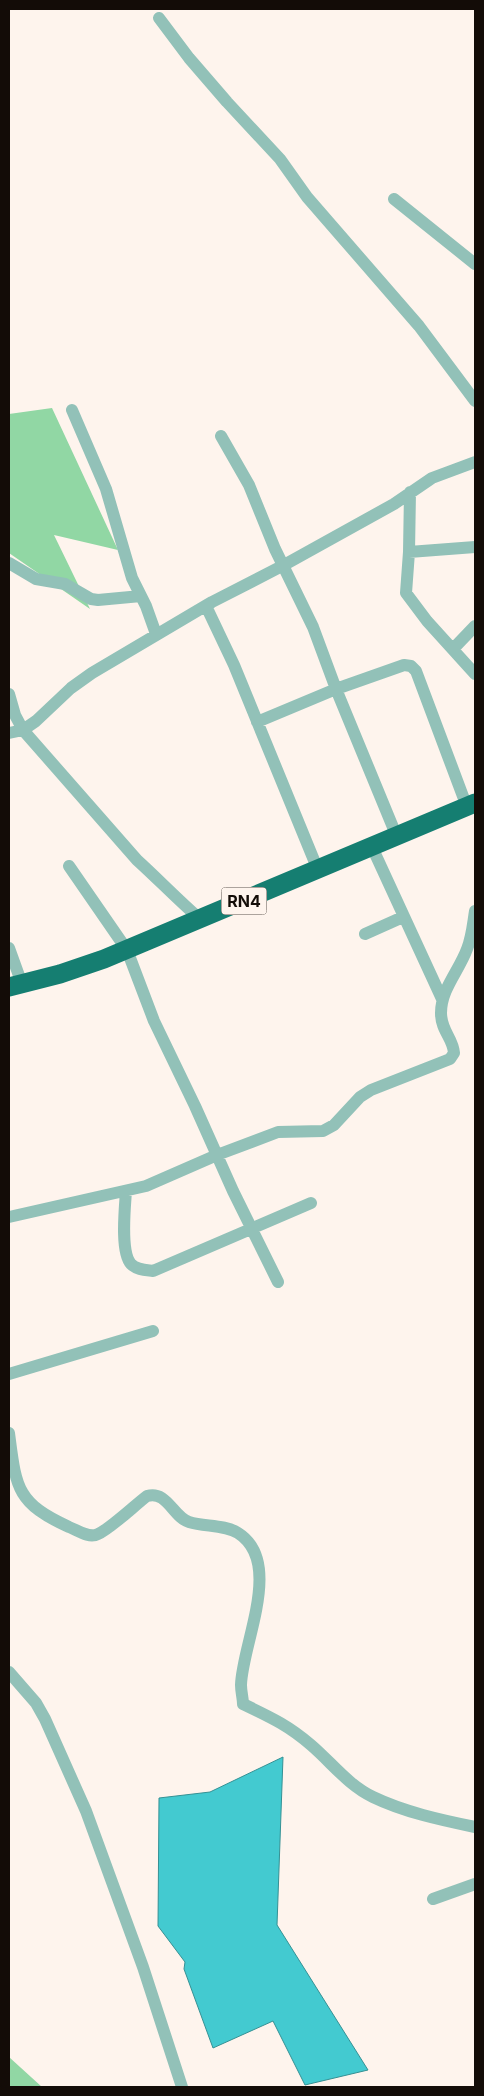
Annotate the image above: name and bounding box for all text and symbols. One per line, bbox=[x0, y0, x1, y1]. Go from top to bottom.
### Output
road number: RN4 bbox=[222, 888, 266, 914]

